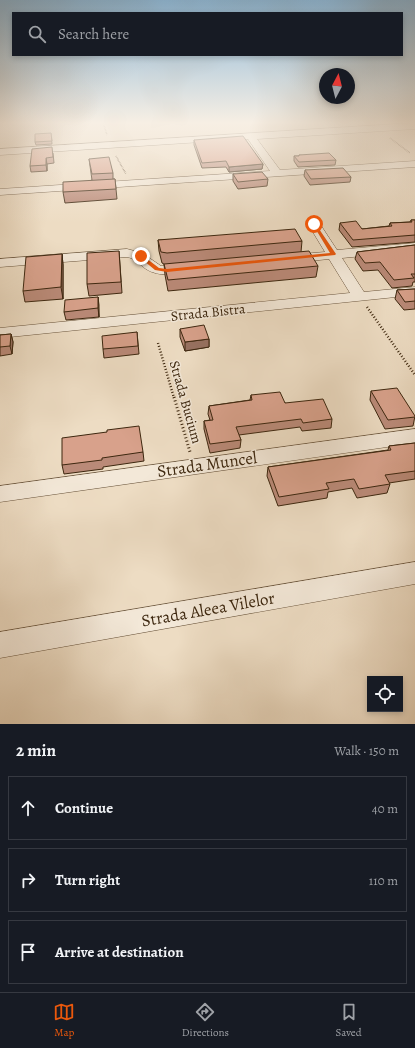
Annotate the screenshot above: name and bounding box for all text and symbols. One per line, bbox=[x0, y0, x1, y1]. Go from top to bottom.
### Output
search box bbox=[12, 12, 403, 56]
icon: search bbox=[26, 23, 48, 45]
text: Search here bbox=[58, 24, 129, 44]
north arrow bbox=[319, 68, 355, 104]
route start bbox=[305, 215, 323, 233]
route end bbox=[132, 247, 150, 265]
street label: Strada Bistra bbox=[170, 299, 247, 326]
street label: Strada Bucium bbox=[165, 358, 207, 446]
street label: Strada Muncel bbox=[156, 446, 258, 483]
street label: Strada Aleea Vilelor bbox=[140, 586, 277, 633]
map controls bbox=[367, 676, 403, 712]
button: locate bbox=[367, 676, 403, 712]
text: 2 min bbox=[16, 739, 56, 762]
text: Walk · 150 m bbox=[334, 742, 399, 759]
icon: ahead bbox=[17, 797, 39, 819]
text: Continue bbox=[55, 798, 113, 818]
text: 40 m bbox=[372, 800, 398, 817]
icon: right bbox=[17, 869, 39, 891]
text: Turn right bbox=[55, 870, 120, 890]
text: 110 m bbox=[369, 872, 398, 889]
icon: arrive bbox=[17, 941, 39, 963]
text: Arrive at destination bbox=[55, 942, 184, 962]
tab: Map bbox=[53, 1001, 75, 1040]
tab: Directions bbox=[182, 1001, 229, 1040]
tab: Saved bbox=[336, 1001, 362, 1040]

